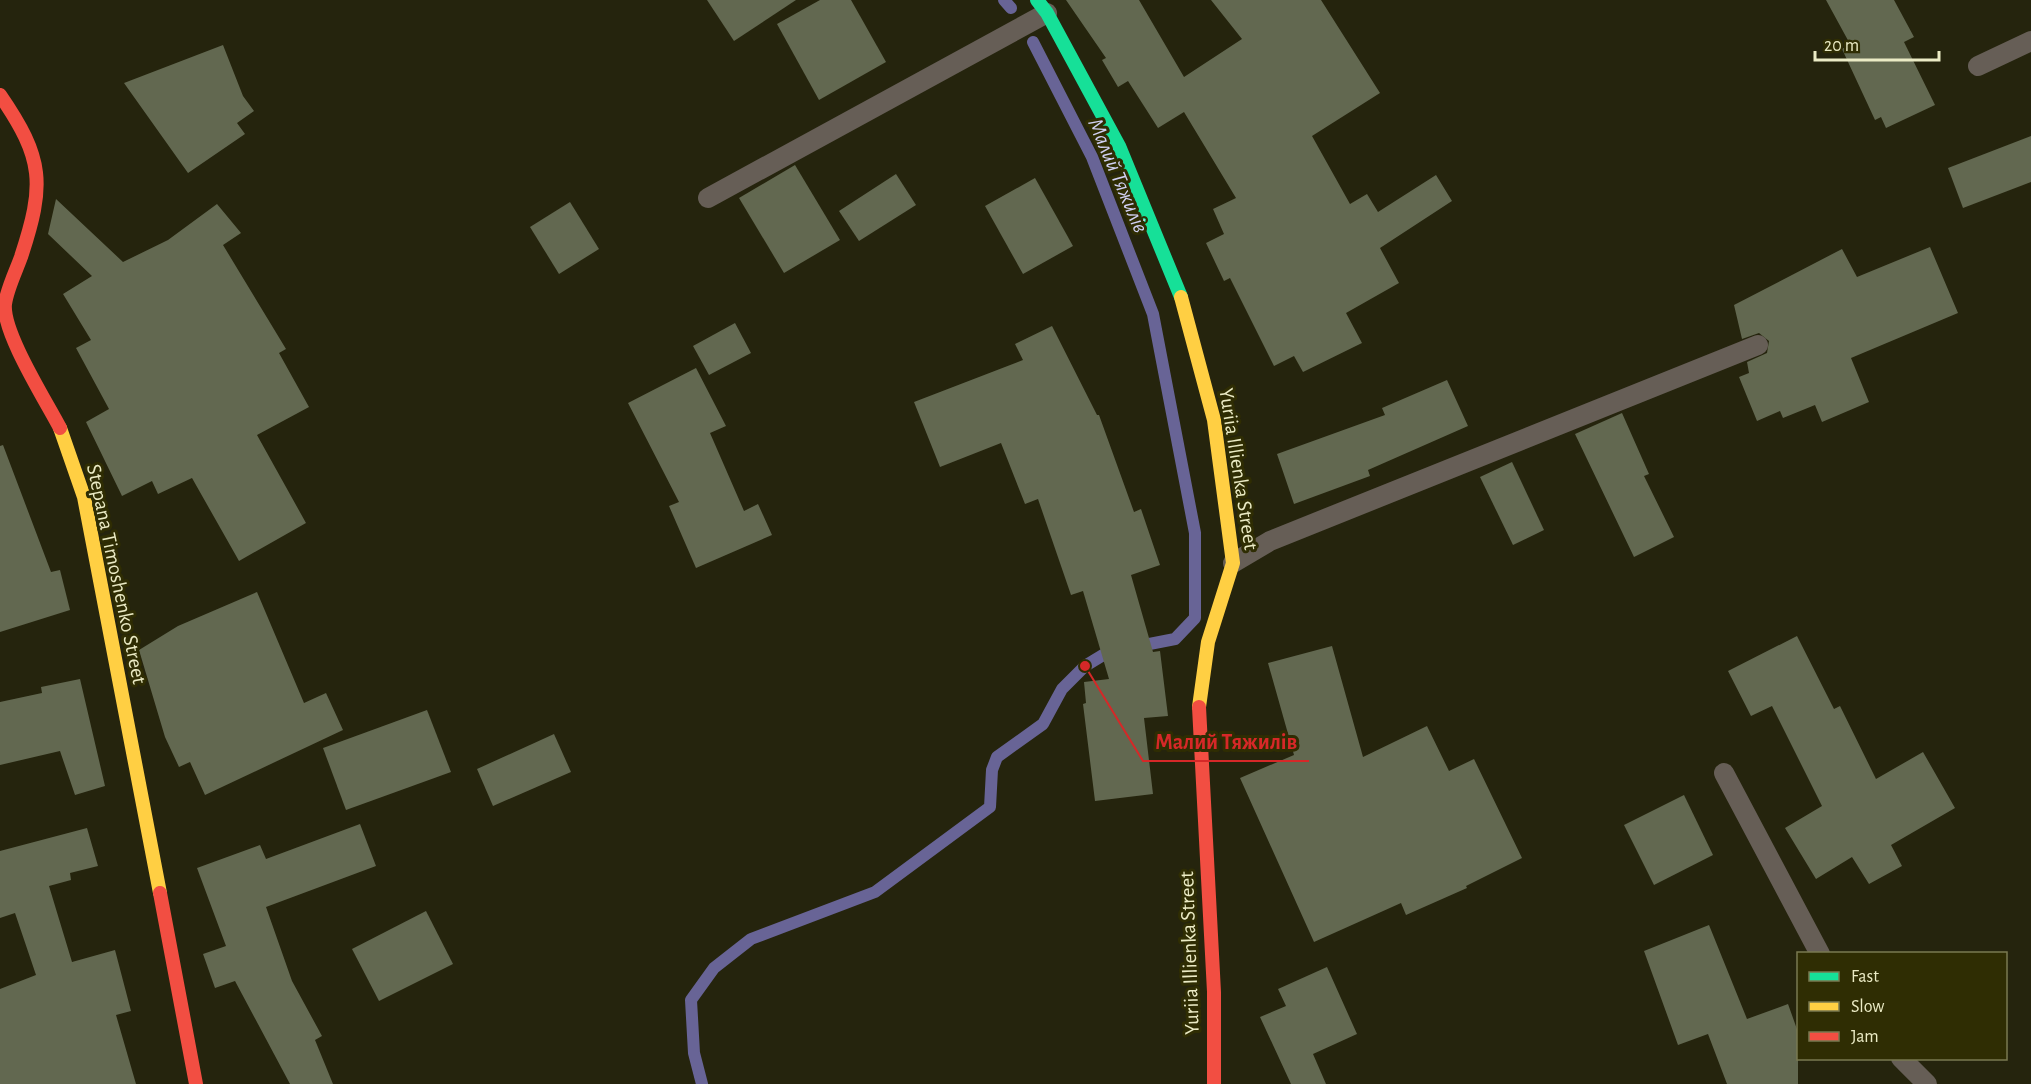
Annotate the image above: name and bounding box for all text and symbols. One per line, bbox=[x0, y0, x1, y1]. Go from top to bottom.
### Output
scale bar bbox=[1815, 24, 1940, 62]
text: 20 m bbox=[1824, 37, 1859, 55]
water label: Малий Тяжилів bbox=[1084, 115, 1152, 236]
street label: Yuriia Illienka Street bbox=[1215, 387, 1262, 552]
street label: Stepana Timoshenko Street bbox=[83, 462, 150, 686]
callout: Малий Тяжилів bbox=[1143, 721, 1309, 761]
text: Малий Тяжилів bbox=[1155, 731, 1297, 753]
street label: Yuriia Illienka Street bbox=[1176, 871, 1203, 1035]
legend bbox=[1797, 952, 2007, 1060]
text: Fast bbox=[1851, 968, 1879, 986]
text: Slow bbox=[1851, 998, 1884, 1016]
text: Jam bbox=[1851, 1028, 1879, 1046]

